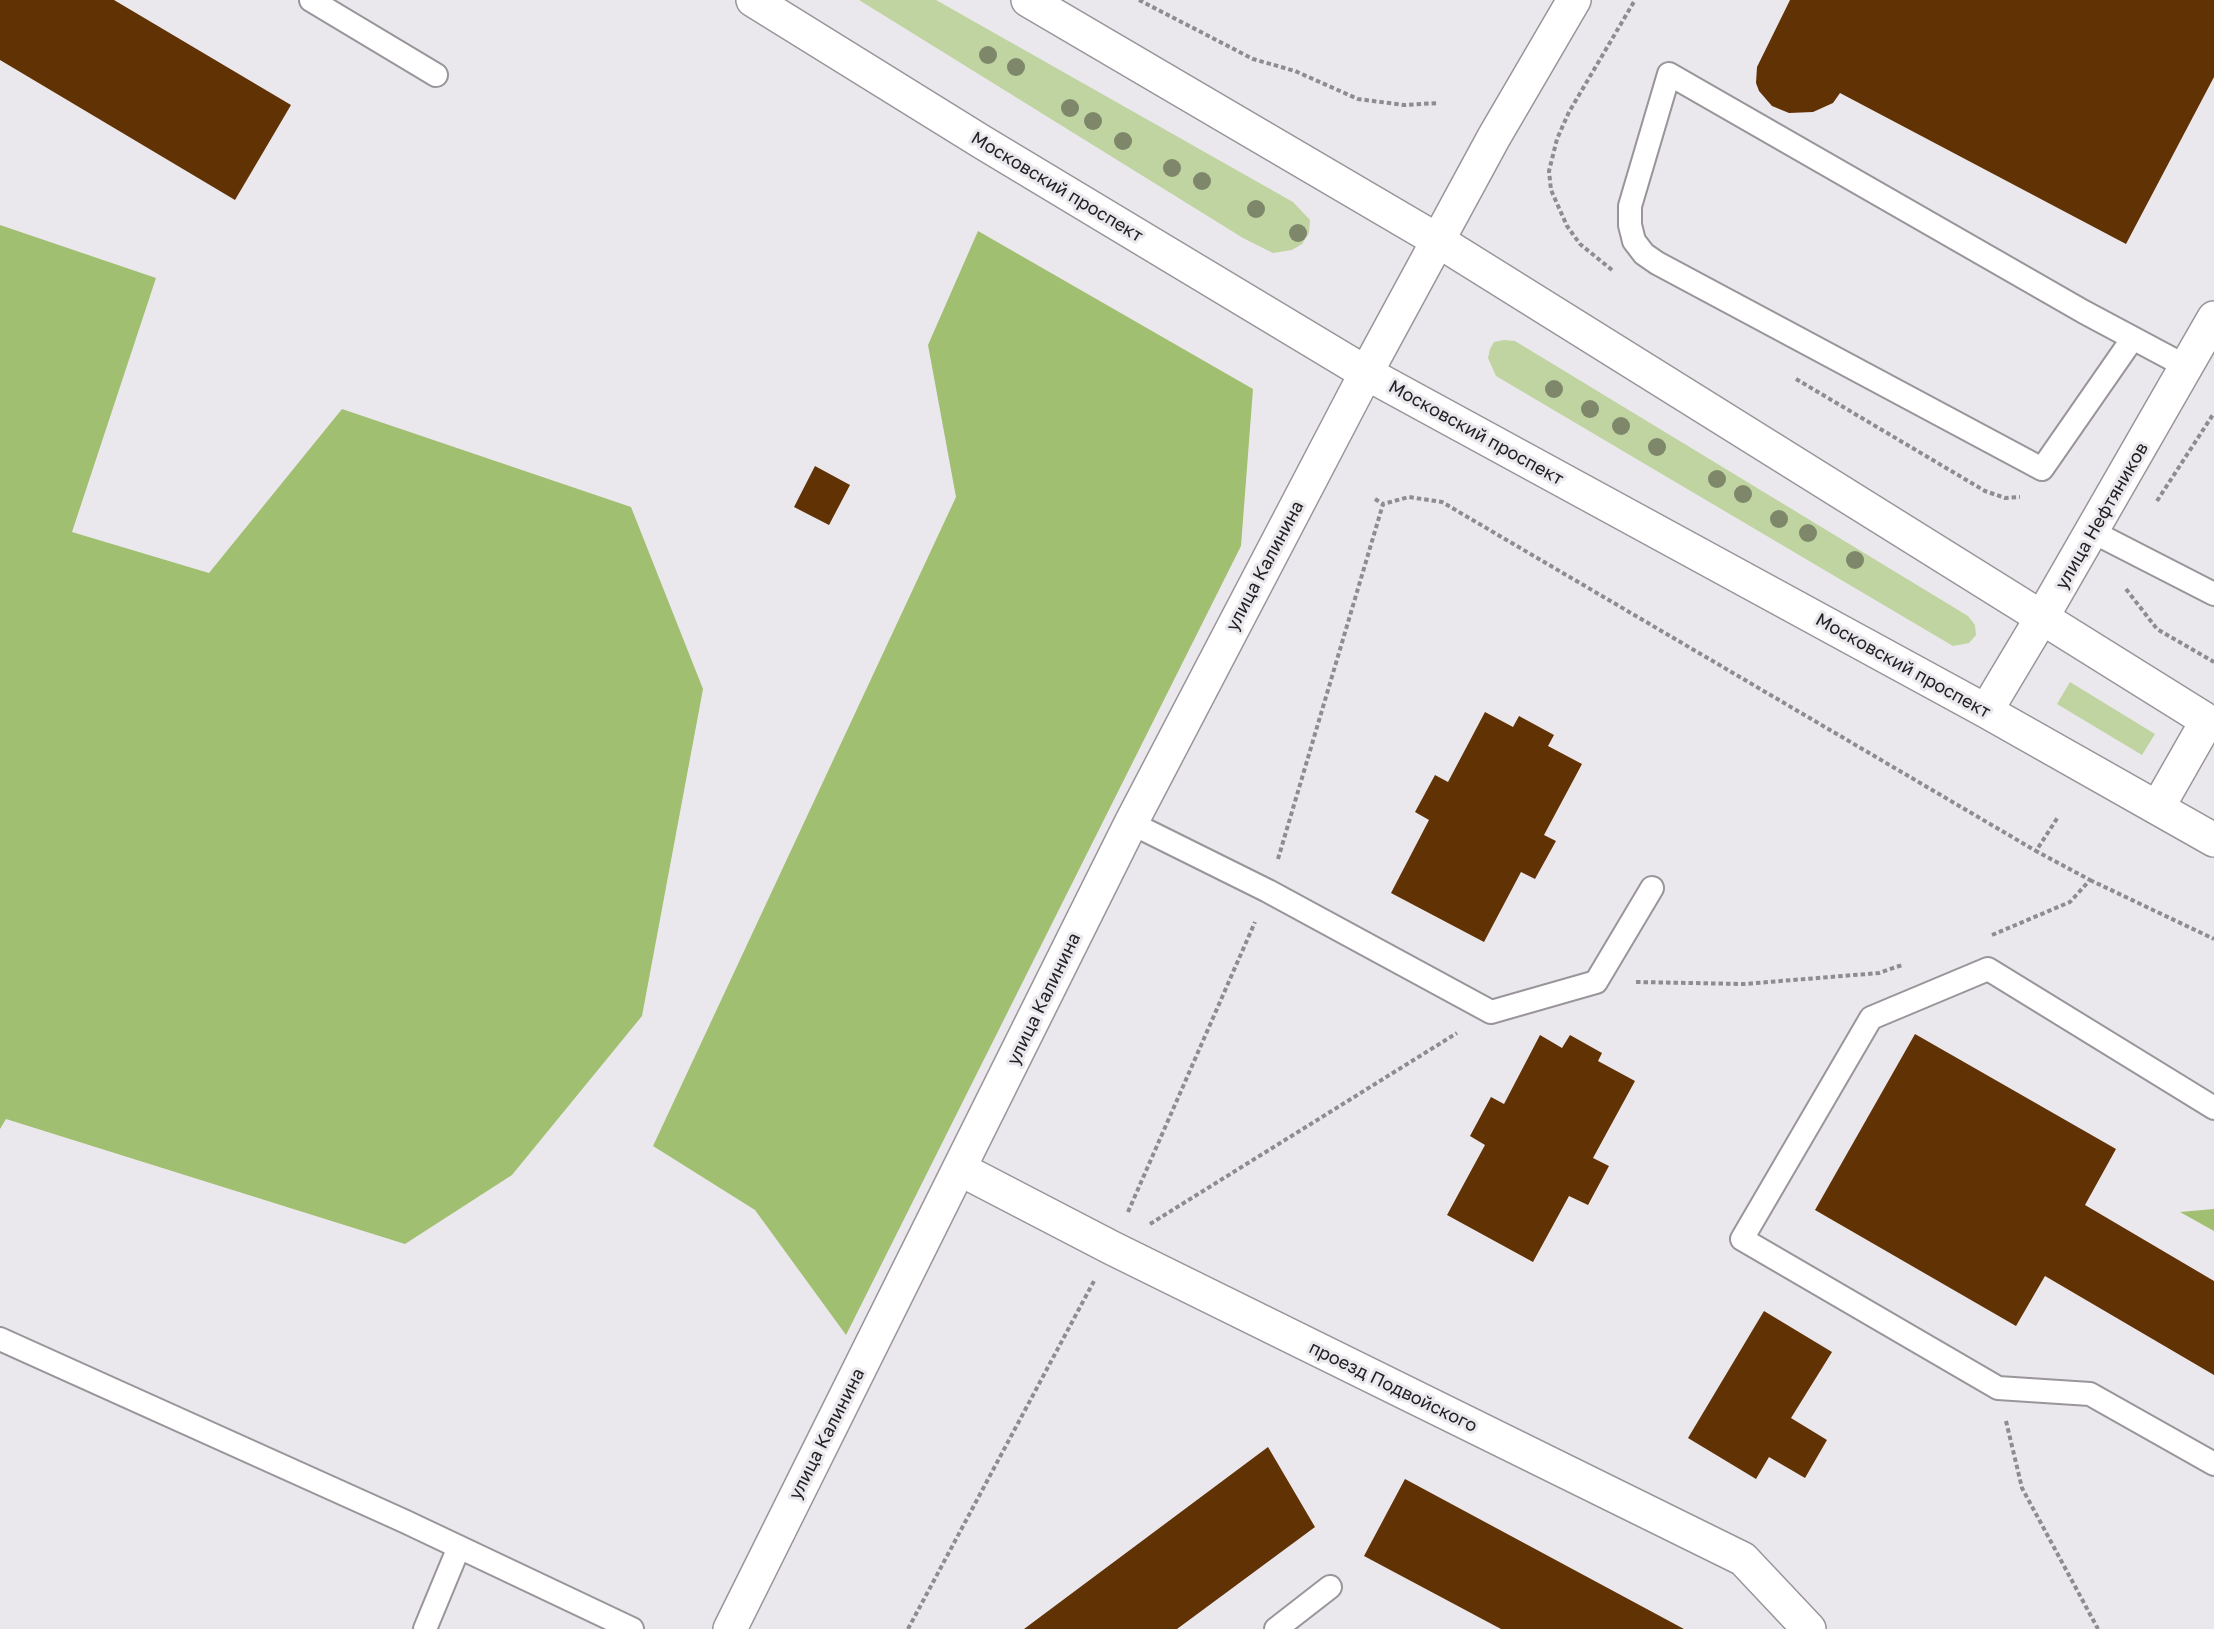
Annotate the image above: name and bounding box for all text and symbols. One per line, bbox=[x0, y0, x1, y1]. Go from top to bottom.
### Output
street label: Московский проспект bbox=[967, 127, 1147, 247]
street label: Московский проспект bbox=[1385, 376, 1567, 490]
street label: улица Нефтяников bbox=[2051, 439, 2153, 593]
street label: улица Калинина bbox=[1222, 497, 1308, 635]
street label: Московский проспект bbox=[1812, 609, 1994, 723]
street label: улица Калинина bbox=[1003, 929, 1085, 1069]
street label: проезд Подвойского bbox=[1305, 1337, 1481, 1437]
street label: улица Калинина bbox=[785, 1365, 869, 1503]

